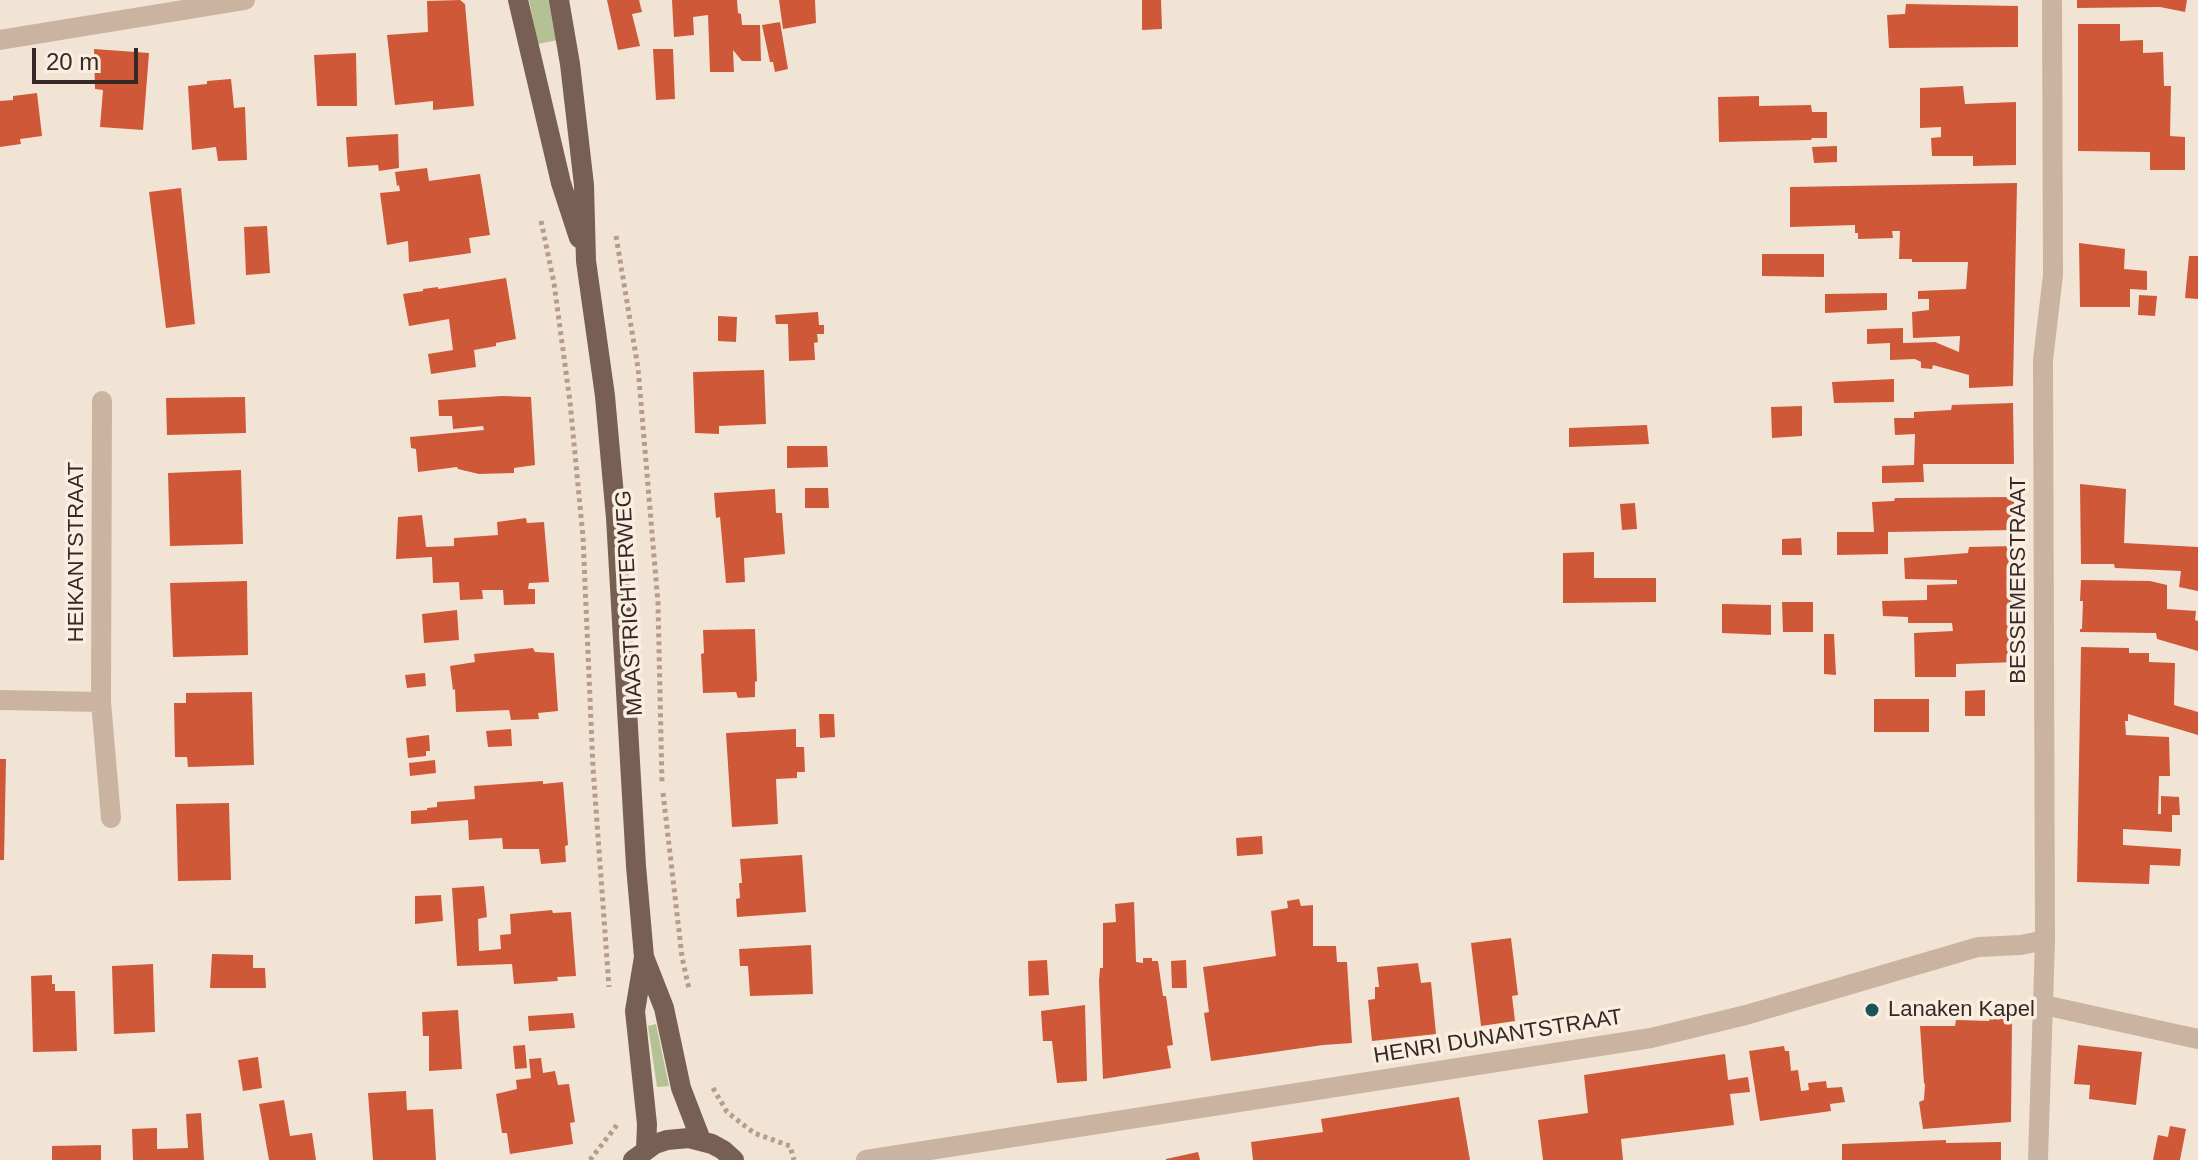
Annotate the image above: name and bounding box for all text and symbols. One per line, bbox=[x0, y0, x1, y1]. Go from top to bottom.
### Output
scale bar bbox=[36, 32, 142, 82]
text: 20 m bbox=[46, 48, 99, 75]
street label: HEIKANTSTRAAT bbox=[64, 462, 90, 642]
street label: BESSEMERSTRAAT bbox=[2006, 476, 2032, 684]
street label: MAASTRICHTERWEG bbox=[611, 490, 649, 716]
place label: Lanaken Kapel bbox=[1888, 997, 2035, 1023]
marker: Lanaken Kapel bbox=[1863, 1001, 1881, 1019]
street label: HENRI DUNANTSTRAAT bbox=[1372, 1004, 1624, 1070]

